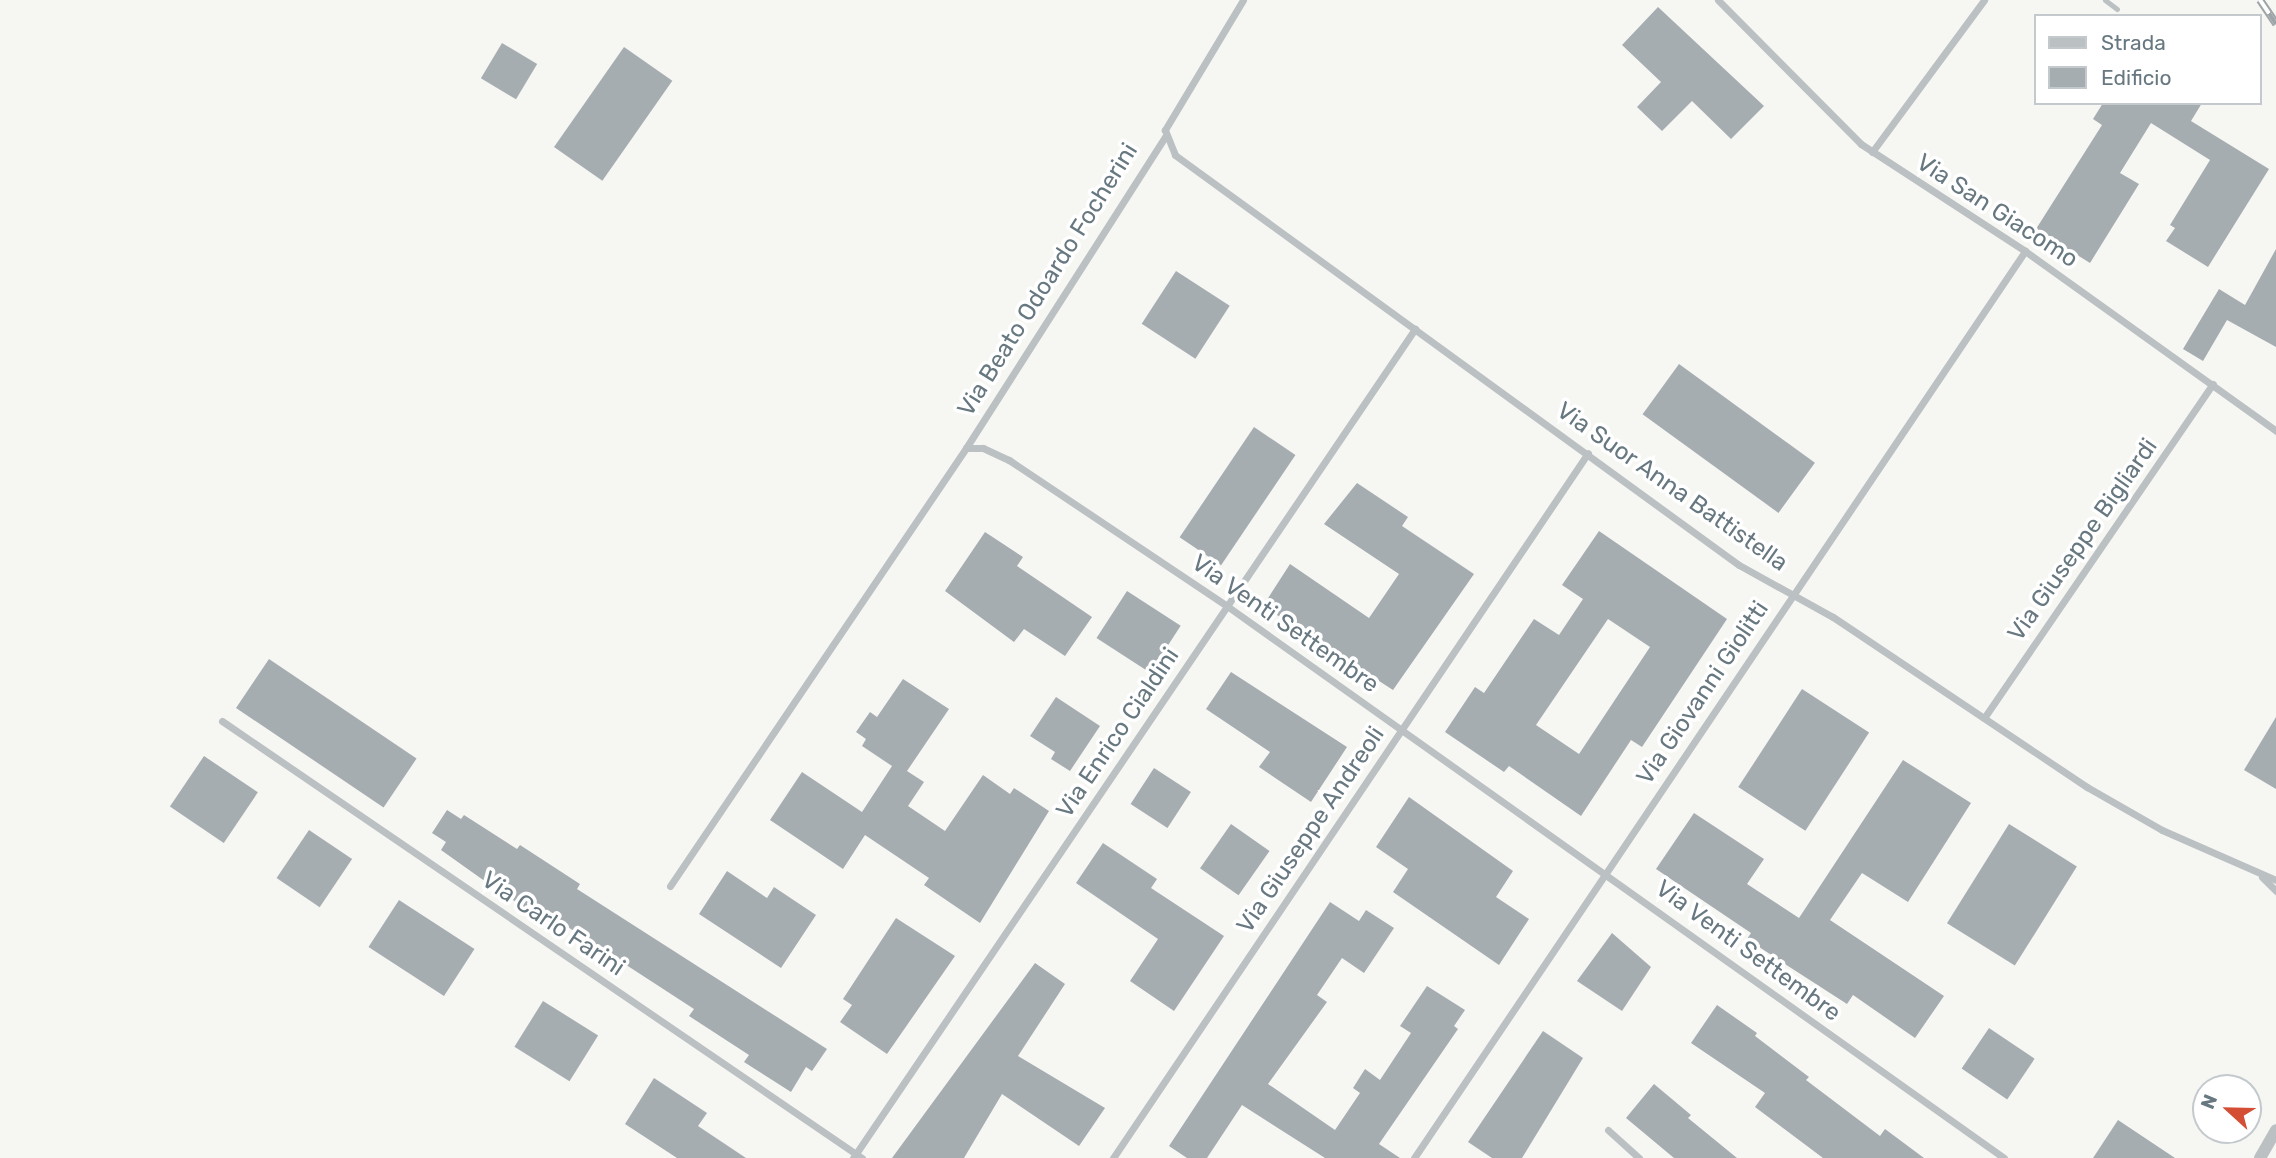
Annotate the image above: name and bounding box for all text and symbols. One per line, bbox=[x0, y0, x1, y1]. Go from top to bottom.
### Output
legend bbox=[2035, 14, 2262, 105]
text: Strada bbox=[2101, 30, 2166, 55]
text: Edificio bbox=[2101, 65, 2171, 90]
street label: Via Beato Odoardo Focherini bbox=[952, 138, 1144, 422]
street label: Via San Giacomo bbox=[1911, 148, 2083, 274]
street label: Via Suor Anna Battistella bbox=[1550, 396, 1794, 578]
street label: Via Giuseppe Bigliardi bbox=[2002, 433, 2164, 647]
street label: Via Venti Settembre bbox=[1186, 548, 1384, 700]
street label: Via Giovanni Giolitti bbox=[1631, 596, 1775, 790]
street label: Via Enrico Cialdini bbox=[1050, 643, 1186, 823]
street label: Via Giuseppe Andreoli bbox=[1231, 721, 1391, 939]
street label: Via Carlo Farini bbox=[476, 866, 630, 982]
street label: Via Venti Settembre bbox=[1650, 874, 1846, 1028]
north arrow bbox=[2192, 1074, 2262, 1144]
text: N bbox=[2196, 1091, 2222, 1112]

